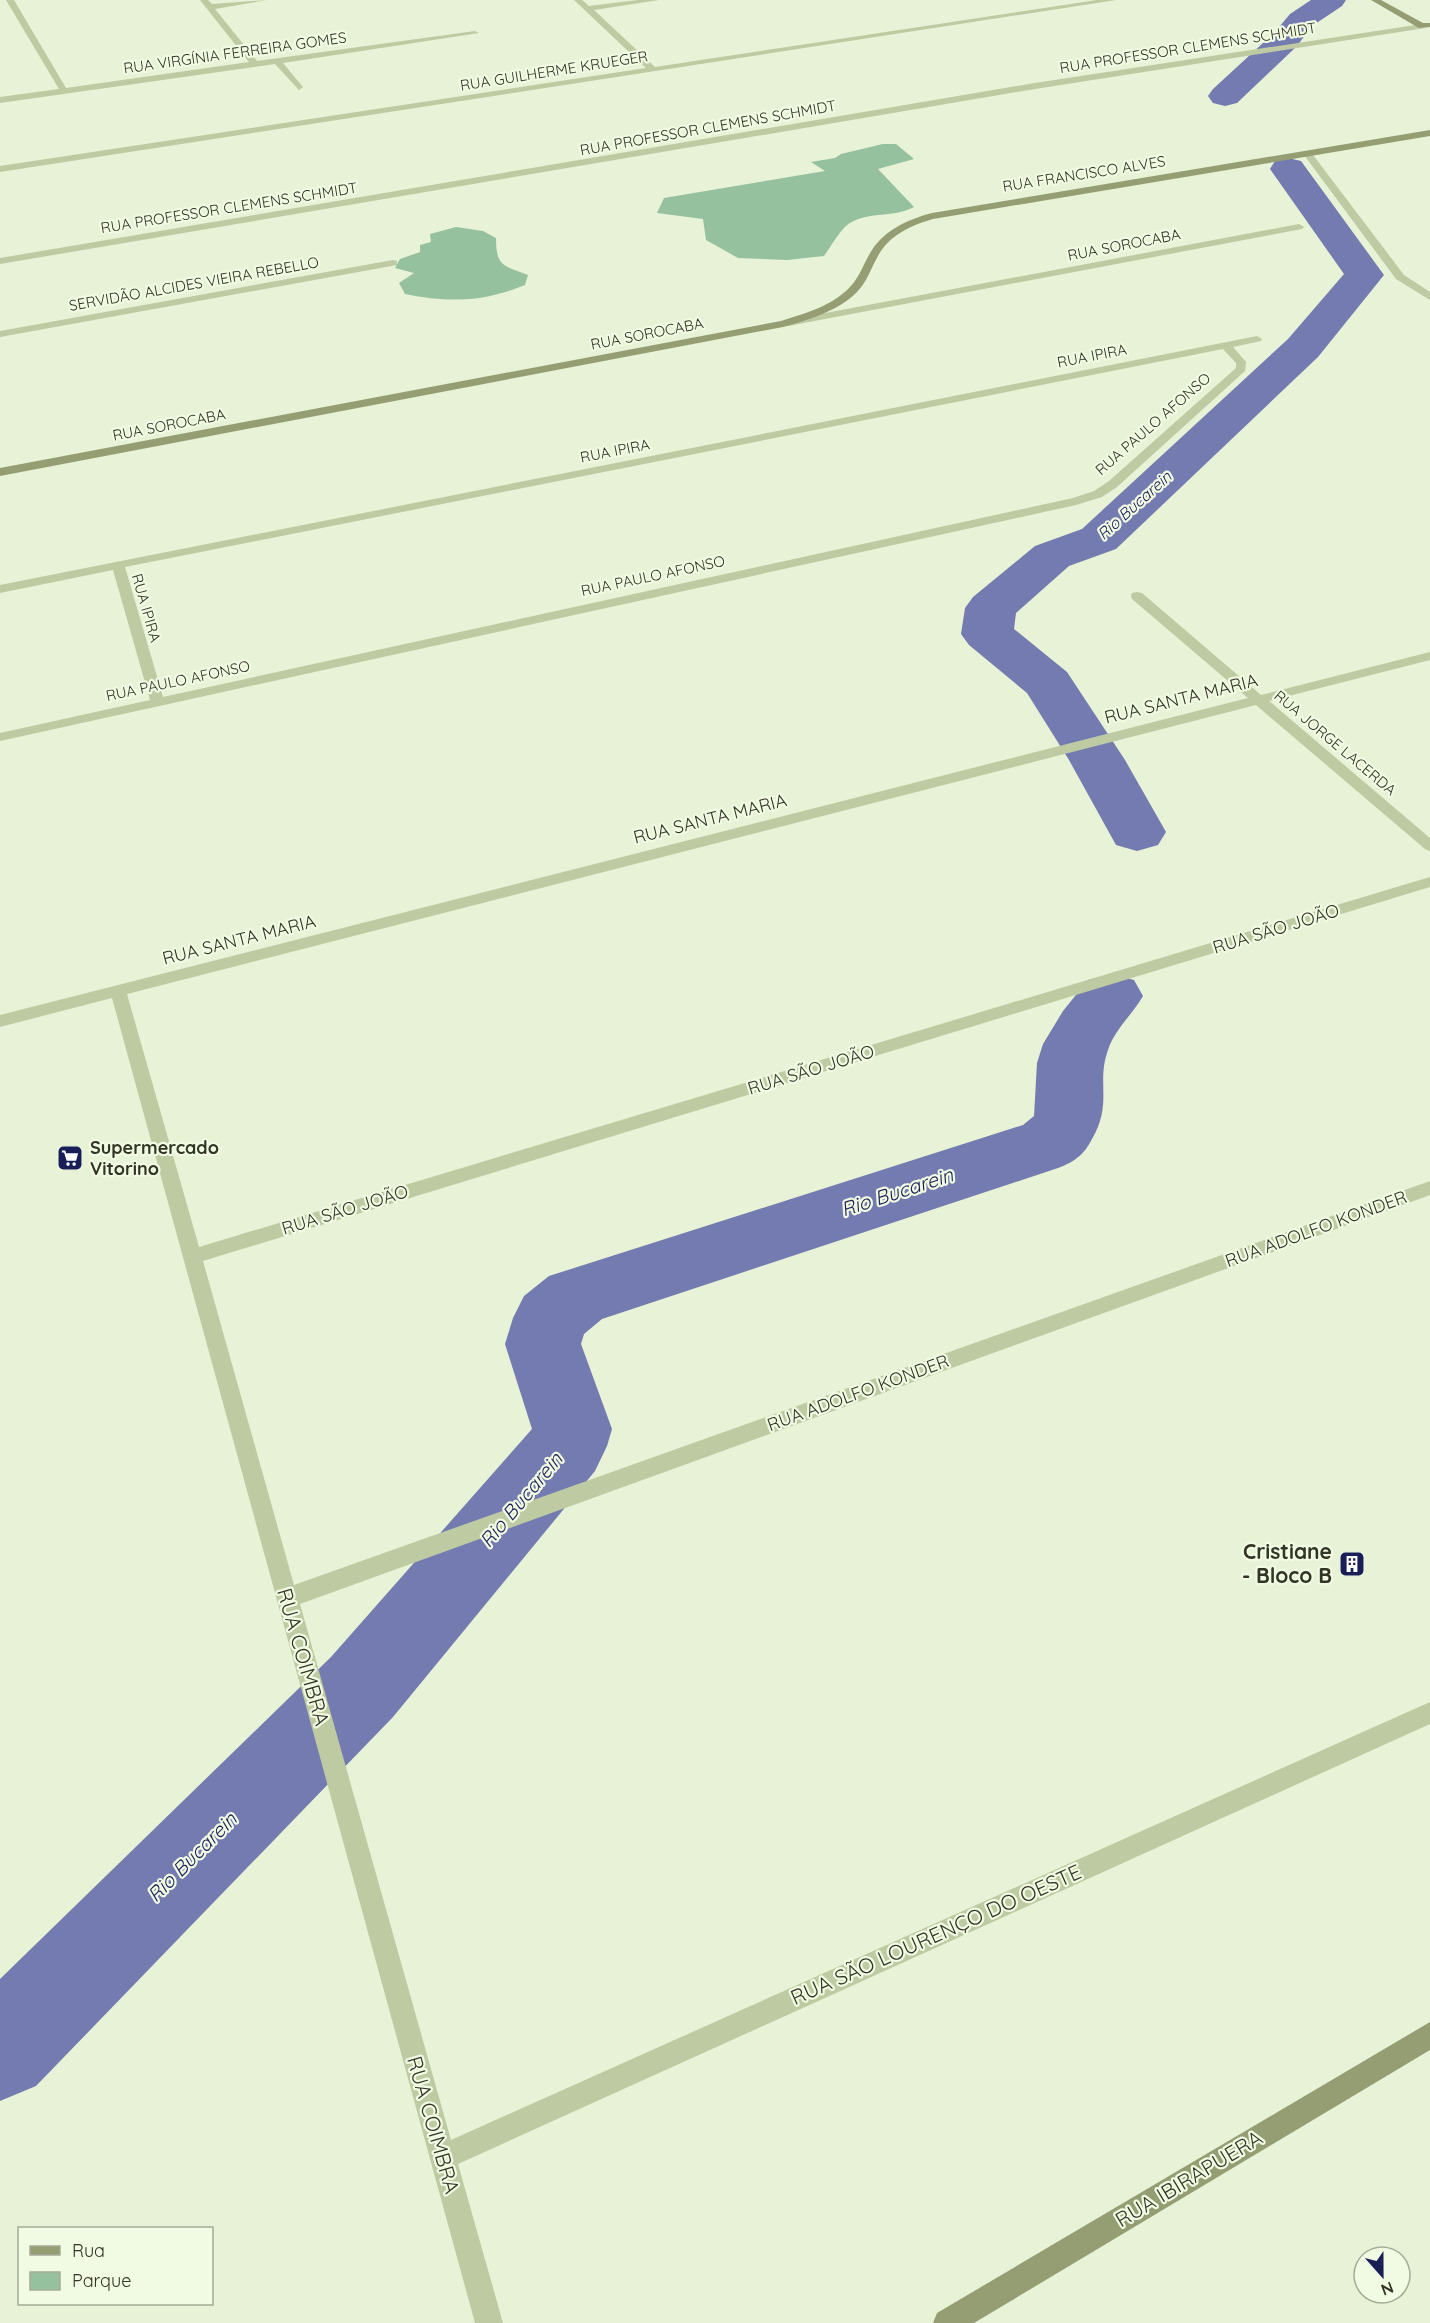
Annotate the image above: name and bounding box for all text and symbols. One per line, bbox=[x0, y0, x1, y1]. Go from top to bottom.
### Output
street label: RUA PROFESSOR CLEMENS SCHMIDT bbox=[1058, 18, 1318, 77]
street label: RUA VIRGÍNIA FERREIRA GOMES bbox=[122, 27, 348, 78]
street label: RUA GUILHERME KRUEGER bbox=[459, 46, 649, 95]
street label: RUA PROFESSOR CLEMENS SCHMIDT bbox=[578, 96, 837, 159]
street label: RUA FRANCISCO ALVES bbox=[1001, 151, 1167, 196]
street label: RUA PROFESSOR CLEMENS SCHMIDT bbox=[99, 178, 359, 237]
street label: RUA SOROCABA bbox=[1066, 224, 1182, 265]
street label: SERVIDÃO ALCIDES VIEIRA REBELLO bbox=[67, 252, 320, 315]
street label: RUA SOROCABA bbox=[589, 313, 705, 354]
street label: RUA IPIRA bbox=[1055, 339, 1129, 372]
street label: RUA PAULO AFONSO bbox=[1091, 368, 1214, 479]
street label: RUA SOROCABA bbox=[111, 404, 227, 445]
street label: RUA IPIRA bbox=[578, 434, 652, 467]
water label: Rio Bucarein bbox=[1093, 466, 1176, 544]
street label: RUA PAULO AFONSO bbox=[579, 551, 727, 600]
street label: RUA IPIRA bbox=[128, 571, 165, 645]
street label: RUA PAULO AFONSO bbox=[104, 656, 252, 705]
street label: RUA SANTA MARIA bbox=[1102, 668, 1260, 729]
street label: RUA JORGE LACERDA bbox=[1270, 686, 1401, 799]
street label: RUA SANTA MARIA bbox=[631, 788, 789, 849]
street label: RUA SÃO JOÃO bbox=[1210, 898, 1342, 959]
street label: RUA SANTA MARIA bbox=[160, 909, 318, 970]
street label: RUA SÃO JOÃO bbox=[745, 1039, 877, 1100]
place label: Supermercado Vitorino bbox=[90, 1136, 219, 1180]
supermarket icon: Supermercado Vitorino bbox=[55, 1143, 85, 1173]
water label: Rio Bucarein bbox=[838, 1162, 957, 1221]
street label: RUA SÃO JOÃO bbox=[279, 1179, 411, 1240]
street label: RUA ADOLFO KONDER bbox=[1222, 1185, 1410, 1272]
street label: RUA ADOLFO KONDER bbox=[764, 1349, 952, 1436]
water label: Rio Bucarein bbox=[474, 1447, 568, 1552]
place label: Cristiane - Bloco B bbox=[1242, 1538, 1332, 1588]
building icon: Cristiane - Bloco B bbox=[1337, 1549, 1367, 1579]
street label: RUA COIMBRA bbox=[272, 1585, 336, 1728]
water label: Rio Bucarein bbox=[142, 1806, 242, 1907]
street label: RUA SÃO LOURENÇO DO OESTE bbox=[786, 1858, 1085, 2010]
street label: RUA COIMBRA bbox=[402, 2053, 466, 2196]
street label: RUA IBIRAPUERA bbox=[1110, 2124, 1267, 2232]
legend bbox=[18, 2227, 213, 2305]
text: Rua bbox=[72, 2239, 105, 2262]
north arrow bbox=[1352, 2245, 1412, 2305]
text: Parque bbox=[72, 2269, 131, 2292]
text: N bbox=[1378, 2278, 1396, 2300]

